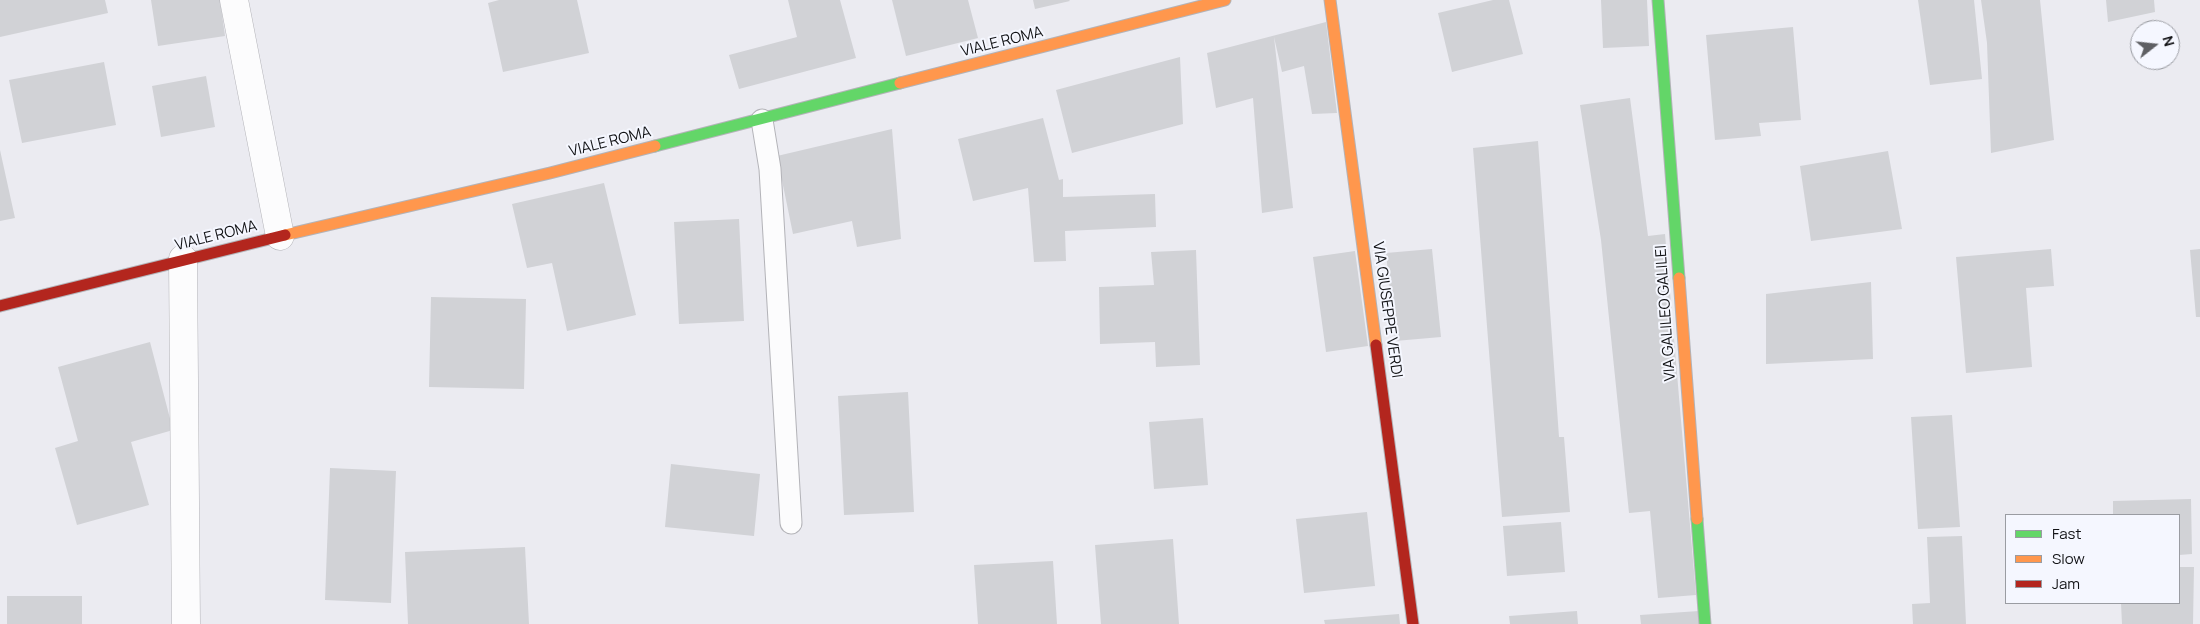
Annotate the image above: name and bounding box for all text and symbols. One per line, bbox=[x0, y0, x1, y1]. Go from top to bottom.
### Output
north arrow bbox=[2130, 20, 2180, 70]
street label: VIALE ROMA bbox=[959, 23, 1045, 61]
text: N bbox=[2158, 34, 2179, 48]
street label: VIALE ROMA bbox=[567, 123, 653, 161]
street label: VIALE ROMA bbox=[173, 217, 259, 255]
street label: VIA GIUSEPPE VERDI bbox=[1369, 241, 1405, 379]
street label: VIA GALILEO GALILEI bbox=[1652, 244, 1680, 382]
legend bbox=[2005, 514, 2180, 604]
text: Fast bbox=[2052, 523, 2081, 544]
text: Slow bbox=[2052, 548, 2085, 569]
text: Jam bbox=[2052, 573, 2080, 594]

